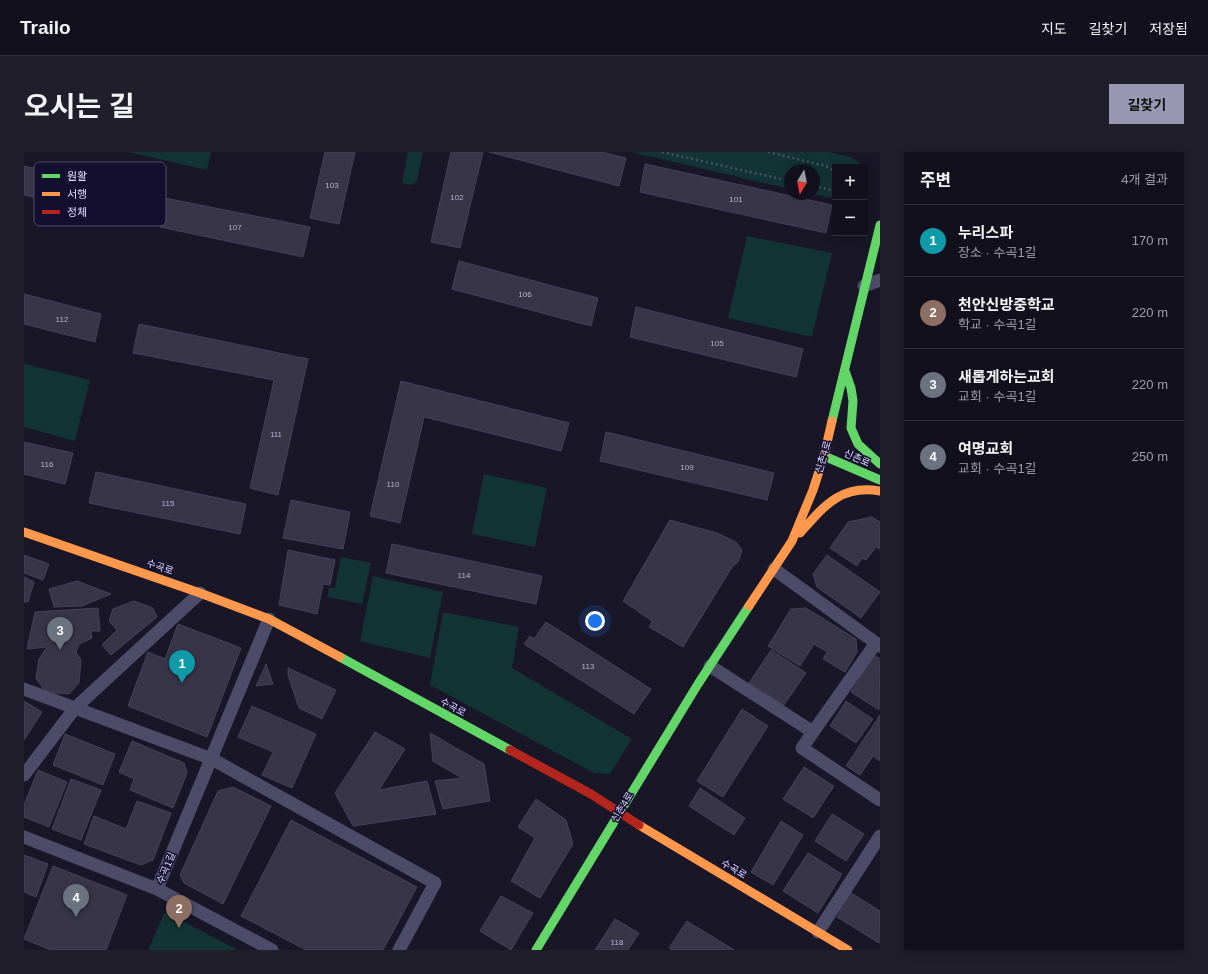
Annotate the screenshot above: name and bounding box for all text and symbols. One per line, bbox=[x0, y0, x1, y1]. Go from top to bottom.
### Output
text: Trailo bbox=[20, 17, 71, 38]
text: 지도 bbox=[1041, 21, 1067, 37]
text: 길찾기 bbox=[1089, 21, 1127, 37]
text: 저장됨 bbox=[1149, 21, 1188, 37]
button: 길찾기 bbox=[1109, 84, 1184, 124]
text: 오시는 길 bbox=[24, 91, 135, 122]
legend bbox=[34, 162, 166, 226]
north arrow bbox=[784, 164, 820, 200]
map controls bbox=[832, 164, 868, 236]
button: + bbox=[832, 164, 868, 200]
text: 원활 bbox=[67, 170, 87, 182]
text: 주변 bbox=[920, 171, 951, 190]
text: 4개 결과 bbox=[1121, 172, 1168, 187]
house number: 103 bbox=[325, 181, 339, 190]
text: 서행 bbox=[67, 188, 87, 200]
house number: 102 bbox=[450, 193, 464, 202]
house number: 101 bbox=[729, 195, 743, 204]
button: − bbox=[832, 200, 868, 236]
text: 정체 bbox=[67, 206, 87, 218]
house number: 107 bbox=[228, 223, 242, 232]
text: 누리스파 bbox=[958, 224, 1013, 241]
text: 1 bbox=[929, 233, 937, 248]
text: 170 m bbox=[1132, 233, 1168, 248]
text: 장소 · 수곡1길 bbox=[958, 245, 1037, 260]
house number: 106 bbox=[518, 290, 532, 299]
text: 천안신방중학교 bbox=[958, 296, 1055, 313]
text: 2 bbox=[929, 305, 937, 320]
text: 220 m bbox=[1132, 305, 1168, 320]
house number: 112 bbox=[56, 315, 69, 324]
text: 학교 · 수곡1길 bbox=[958, 317, 1037, 332]
house number: 105 bbox=[710, 339, 724, 348]
text: 새롭게하는교회 bbox=[958, 368, 1055, 385]
text: 3 bbox=[929, 377, 937, 392]
text: 220 m bbox=[1132, 377, 1168, 392]
text: 교회 · 수곡1길 bbox=[958, 389, 1037, 404]
house number: 111 bbox=[270, 430, 283, 439]
street label: 신촌4로 bbox=[813, 440, 833, 474]
text: 여명교회 bbox=[958, 440, 1013, 457]
street label: 신촌로 bbox=[842, 447, 872, 469]
text: 4 bbox=[929, 449, 937, 464]
text: 250 m bbox=[1132, 449, 1168, 464]
house number: 116 bbox=[41, 460, 54, 469]
text: 교회 · 수곡1길 bbox=[958, 461, 1037, 476]
house number: 109 bbox=[680, 463, 694, 472]
house number: 110 bbox=[387, 480, 400, 489]
house number: 115 bbox=[162, 499, 175, 508]
street label: 수곡로 bbox=[145, 557, 175, 577]
house number: 114 bbox=[458, 571, 471, 580]
your location bbox=[585, 611, 605, 631]
pin: 3 bbox=[47, 617, 73, 650]
pin: 1 bbox=[169, 650, 195, 683]
house number: 113 bbox=[582, 662, 595, 671]
street label: 수곡로 bbox=[438, 696, 468, 718]
street label: 신촌4로 bbox=[609, 790, 635, 824]
street label: 수곡1길 bbox=[154, 851, 178, 885]
street label: 수곡로 bbox=[719, 857, 749, 881]
pin: 4 bbox=[63, 884, 89, 917]
pin: 2 bbox=[166, 895, 192, 928]
house number: 118 bbox=[611, 938, 624, 947]

